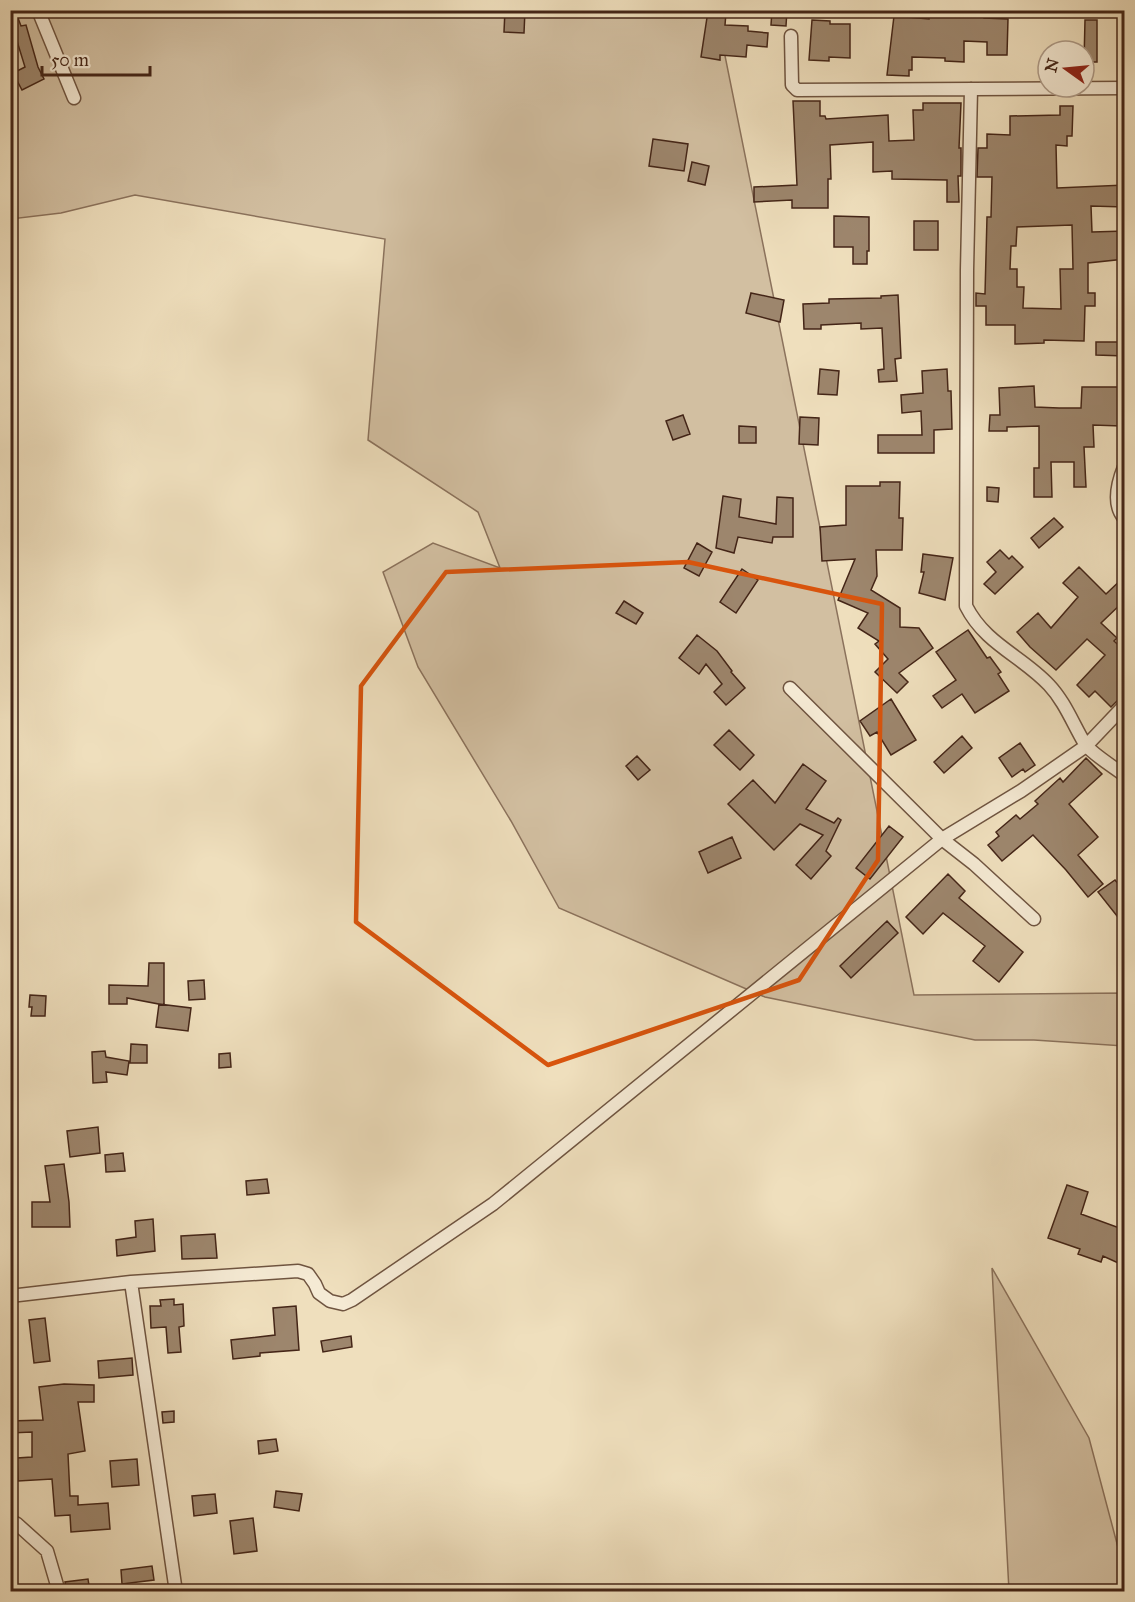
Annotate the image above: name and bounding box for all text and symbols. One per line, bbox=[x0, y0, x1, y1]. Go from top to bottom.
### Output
scale bar bbox=[42, 39, 150, 77]
north arrow bbox=[1036, 39, 1096, 99]
text: 50 m bbox=[51, 49, 89, 71]
text: N bbox=[1041, 56, 1063, 74]

